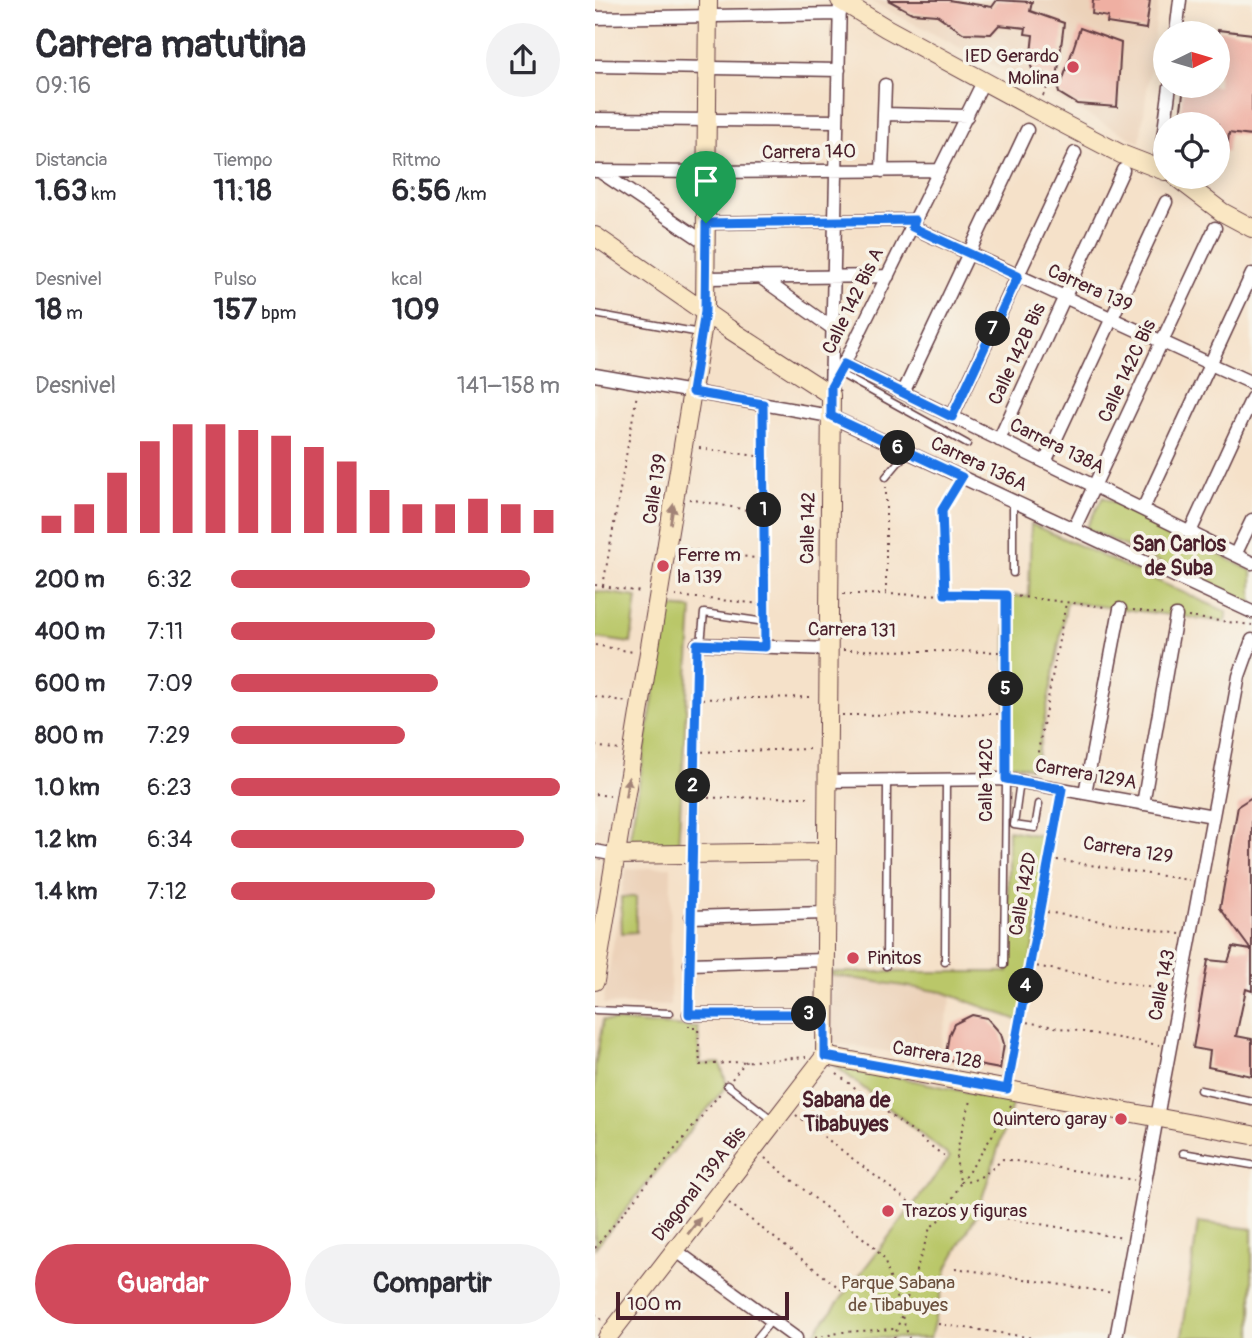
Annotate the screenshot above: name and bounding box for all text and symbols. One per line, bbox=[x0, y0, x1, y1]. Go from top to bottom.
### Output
text: Carrera matutina bbox=[35, 21, 306, 69]
north arrow bbox=[1153, 21, 1230, 98]
map controls bbox=[1153, 21, 1230, 189]
button: share bbox=[486, 23, 560, 97]
place label: IED Gerardo Molina bbox=[965, 44, 1059, 90]
marker: IED Gerardo Molina bbox=[1065, 59, 1081, 75]
text: 09:16 bbox=[35, 71, 91, 100]
button: locate bbox=[1153, 112, 1230, 189]
street label: Carrera 140 bbox=[762, 139, 856, 165]
text: Distancia bbox=[35, 148, 107, 172]
text: Tiempo bbox=[213, 148, 272, 172]
text: Ritmo bbox=[392, 148, 441, 172]
pin bbox=[676, 151, 736, 223]
icon: arrive bbox=[687, 162, 725, 200]
text: 1.63 bbox=[35, 172, 88, 209]
text: 11:18 bbox=[213, 172, 272, 209]
text: 6:56 bbox=[392, 172, 451, 209]
text: km bbox=[88, 182, 116, 206]
text: /km bbox=[451, 182, 487, 206]
street label: Calle 142 Bis A bbox=[817, 244, 889, 358]
street label: Carrera 139 bbox=[1044, 259, 1136, 317]
text: Desnivel bbox=[35, 267, 102, 291]
text: Pulso bbox=[213, 267, 257, 291]
text: kcal bbox=[392, 267, 423, 291]
text: 18 bbox=[35, 291, 62, 328]
text: 157 bbox=[213, 291, 257, 328]
text: 109 bbox=[392, 291, 439, 328]
street label: Calle 142B Bis bbox=[983, 299, 1051, 409]
text: m bbox=[62, 301, 83, 325]
text: bpm bbox=[257, 301, 297, 325]
pin: 7 bbox=[975, 312, 1011, 346]
street label: Calle 142C Bis bbox=[1093, 315, 1161, 426]
text: 7 bbox=[987, 316, 998, 340]
text: Desnivel bbox=[35, 371, 116, 400]
text: 141–158 m bbox=[457, 371, 560, 400]
street label: Carrera 138A bbox=[1006, 413, 1108, 479]
pin: 6 bbox=[881, 430, 915, 466]
street label: Carrera 136A bbox=[927, 431, 1031, 497]
text: 6 bbox=[892, 435, 903, 459]
street label: Calle 139 bbox=[638, 452, 672, 526]
pin: 1 bbox=[747, 492, 781, 528]
street label: Calle 142 bbox=[795, 492, 821, 564]
text: 1 bbox=[760, 497, 767, 521]
one-way arrow bbox=[667, 503, 678, 525]
district label: San Carlos de Suba bbox=[1132, 531, 1226, 582]
place label: Ferre m la 139 bbox=[677, 543, 741, 589]
marker: Ferre m la 139 bbox=[655, 558, 671, 574]
text: 200 m bbox=[35, 565, 105, 594]
text: 6:32 bbox=[147, 565, 192, 594]
text: 400 m bbox=[35, 617, 105, 646]
text: 7:11 bbox=[147, 617, 183, 646]
street label: Carrera 131 bbox=[808, 617, 896, 643]
text: 600 m bbox=[35, 669, 105, 698]
text: 7:09 bbox=[147, 669, 193, 698]
pin: 5 bbox=[989, 672, 1023, 706]
text: 5 bbox=[1000, 676, 1011, 700]
text: 800 m bbox=[35, 721, 103, 750]
text: 7:29 bbox=[147, 721, 190, 750]
street label: Calle 142C bbox=[974, 738, 998, 822]
street label: Carrera 129A bbox=[1033, 753, 1139, 795]
pin: 2 bbox=[675, 768, 711, 804]
text: 1.0 km bbox=[35, 773, 100, 802]
text: 6:23 bbox=[147, 773, 192, 802]
text: 2 bbox=[687, 773, 698, 797]
one-way arrow bbox=[622, 776, 633, 798]
text: 1.2 km bbox=[35, 825, 97, 854]
text: 6:34 bbox=[147, 825, 193, 854]
street label: Carrera 129 bbox=[1081, 831, 1175, 869]
street label: Calle 142D bbox=[1004, 850, 1042, 937]
text: 1.4 km bbox=[35, 877, 97, 906]
text: 7:12 bbox=[147, 877, 187, 906]
place label: Pinitos bbox=[867, 946, 922, 970]
street label: Calle 143 bbox=[1143, 947, 1181, 1023]
marker: Pinitos bbox=[845, 950, 861, 966]
pin: 4 bbox=[1009, 968, 1043, 1004]
text: 4 bbox=[1020, 973, 1031, 997]
pin: 3 bbox=[791, 996, 827, 1032]
text: 3 bbox=[803, 1001, 814, 1025]
street label: Carrera 128 bbox=[890, 1035, 984, 1075]
district label: Sabana de Tibabuyes bbox=[802, 1087, 891, 1138]
place label: Quintero garay bbox=[992, 1107, 1107, 1131]
marker: Quintero garay bbox=[1113, 1111, 1129, 1127]
street label: Diagonal 139A Bis bbox=[647, 1122, 752, 1246]
place label: Trazos y figuras bbox=[902, 1199, 1027, 1223]
marker: Trazos y figuras bbox=[880, 1203, 896, 1219]
one-way arrow bbox=[686, 1217, 700, 1235]
button: Guardar bbox=[35, 1244, 291, 1324]
button: Compartir bbox=[305, 1244, 560, 1324]
park label: Parque Sabana de Tibabuyes bbox=[841, 1271, 955, 1317]
scale bar bbox=[616, 1289, 789, 1321]
text: 100 m bbox=[627, 1292, 681, 1316]

